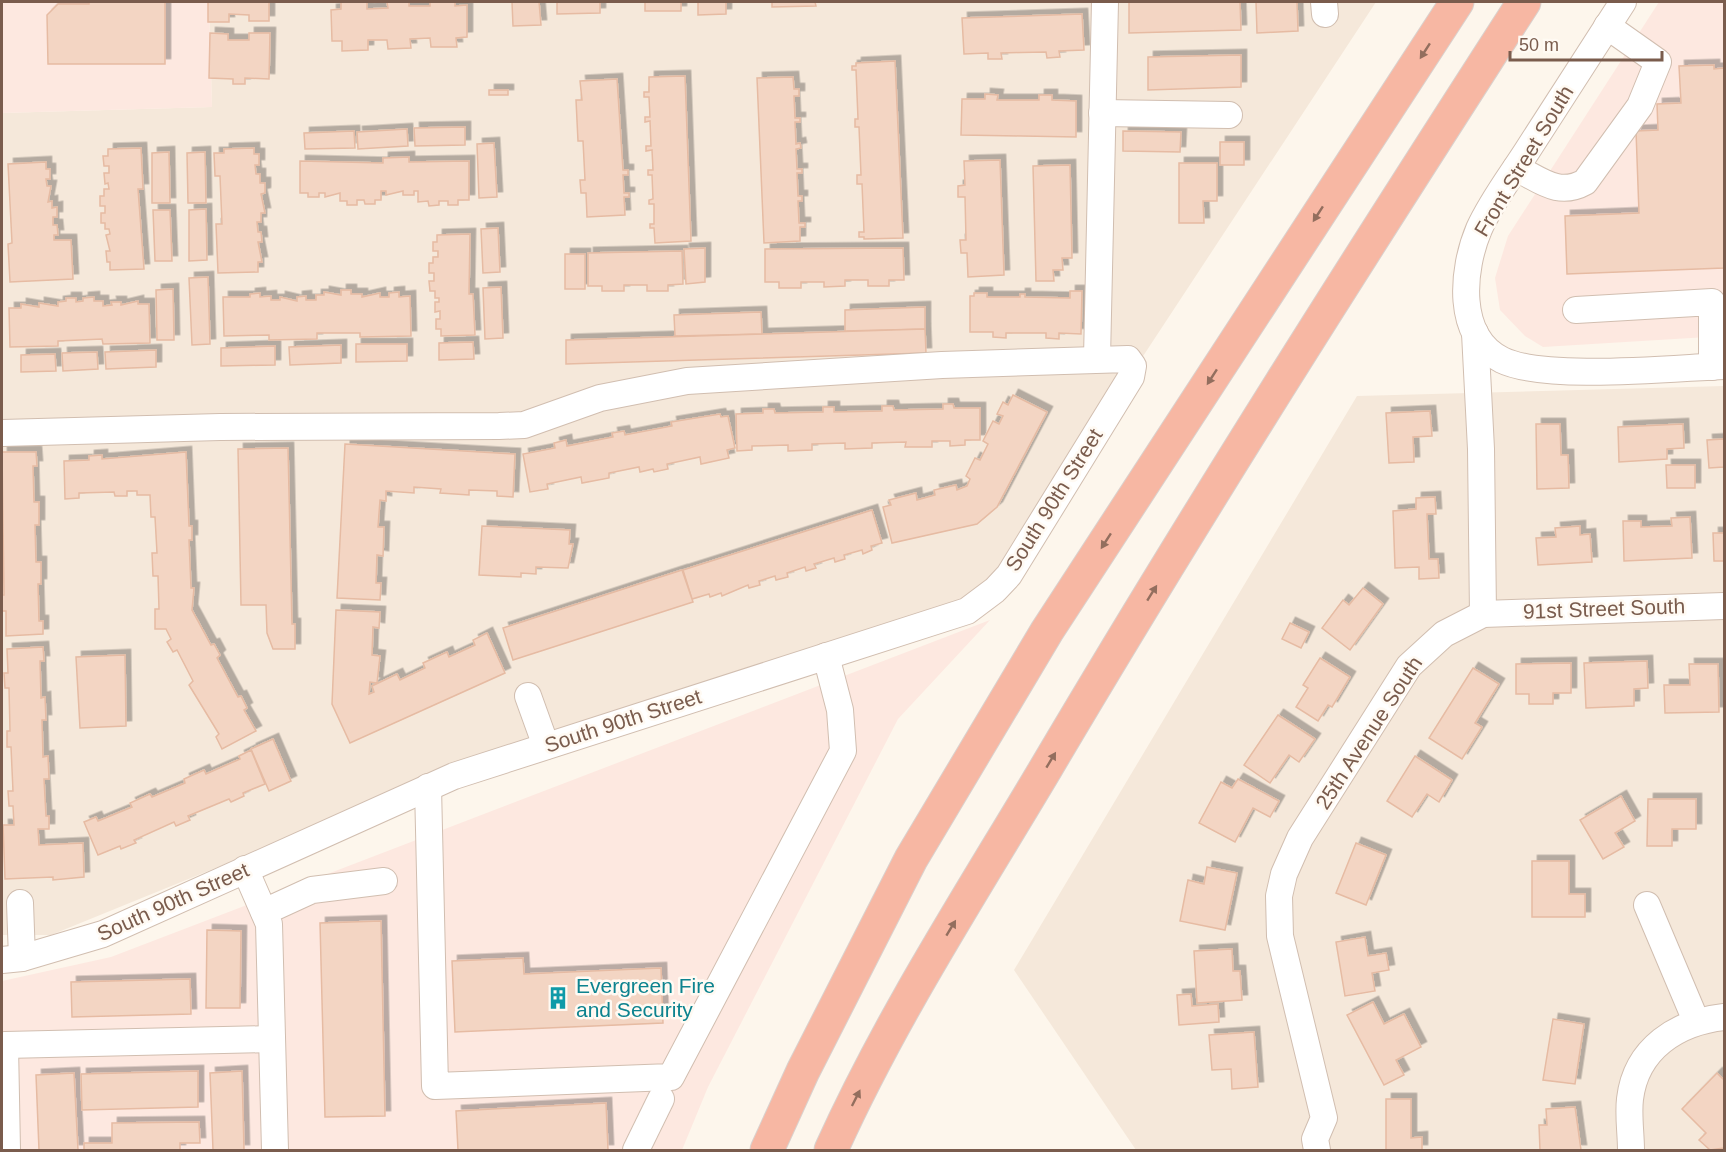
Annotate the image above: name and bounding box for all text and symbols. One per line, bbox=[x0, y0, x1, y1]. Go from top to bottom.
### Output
scale bar bbox=[1510, 24, 1662, 62]
text: 50 m bbox=[1519, 35, 1559, 55]
one-way arrow bbox=[1419, 42, 1430, 59]
street label: Front Street South bbox=[1470, 81, 1578, 240]
one-way arrow bbox=[1313, 206, 1324, 222]
one-way arrow bbox=[1206, 369, 1218, 385]
street label: South 90th Street bbox=[1001, 424, 1107, 575]
one-way arrow bbox=[1100, 533, 1111, 549]
one-way arrow bbox=[1147, 585, 1158, 601]
street label: 91st Street South bbox=[1522, 594, 1685, 623]
street label: 25th Avenue South bbox=[1311, 652, 1426, 813]
street label: South 90th Street bbox=[542, 684, 704, 757]
one-way arrow bbox=[1045, 752, 1056, 768]
street label: South 90th Street bbox=[93, 858, 252, 945]
one-way arrow bbox=[946, 919, 956, 936]
place label: Evergreen Fire and Security bbox=[576, 974, 715, 1021]
building icon: Evergreen Fire and Security bbox=[545, 985, 571, 1011]
one-way arrow bbox=[851, 1089, 861, 1107]

